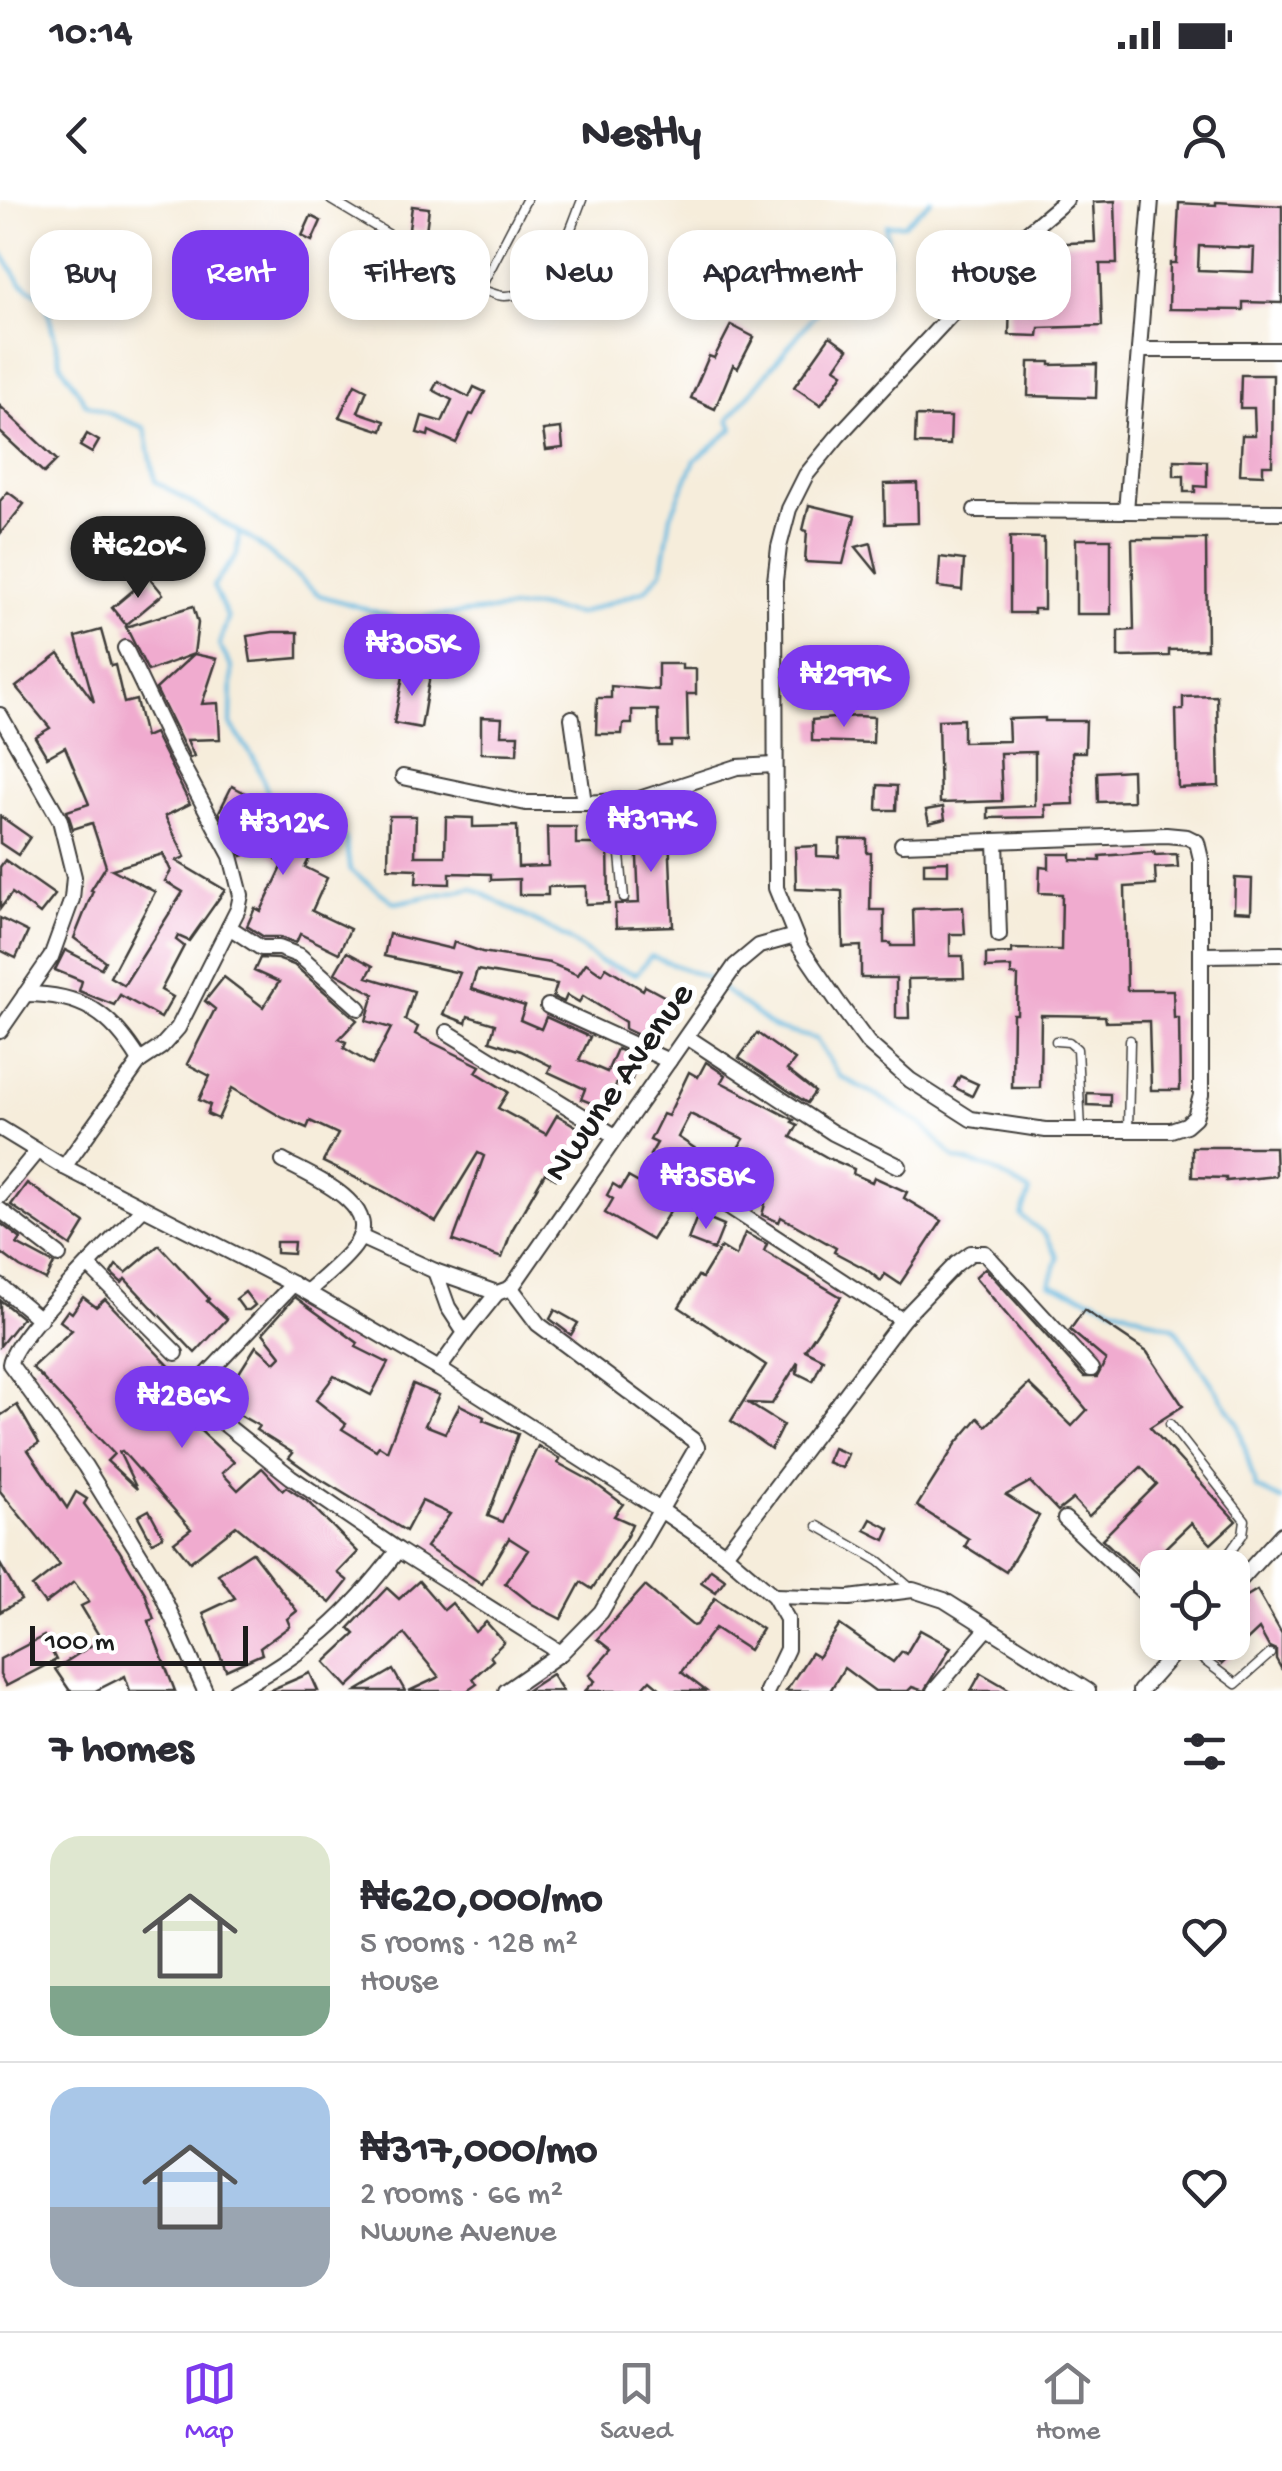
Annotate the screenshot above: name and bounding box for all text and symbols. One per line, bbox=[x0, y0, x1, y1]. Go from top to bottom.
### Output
text: 10:14 bbox=[50, 13, 132, 57]
icon: back bbox=[50, 108, 105, 163]
icon: person bbox=[1177, 108, 1232, 163]
text: Nestly bbox=[581, 109, 701, 162]
chip: Buy bbox=[30, 230, 152, 320]
chip: Rent bbox=[172, 230, 309, 320]
chip: Filters bbox=[329, 230, 490, 320]
chip: New bbox=[510, 230, 648, 320]
chip: Apartment bbox=[668, 230, 896, 320]
chip: House bbox=[916, 230, 1071, 320]
pin: ₦620K bbox=[68, 516, 208, 601]
text: ₦620K bbox=[93, 529, 183, 567]
pin: ₦305K bbox=[342, 614, 482, 699]
text: ₦305K bbox=[366, 627, 458, 665]
pin: ₦299K bbox=[774, 645, 914, 730]
text: ₦299K bbox=[800, 658, 888, 696]
pin: ₦317K bbox=[581, 790, 721, 875]
pin: ₦312K bbox=[213, 793, 353, 878]
text: ₦317K bbox=[608, 803, 694, 841]
text: ₦312K bbox=[240, 806, 326, 844]
street label: Nwune Avenue bbox=[536, 975, 706, 1192]
pin: ₦358K bbox=[636, 1147, 776, 1232]
text: ₦358K bbox=[660, 1160, 752, 1198]
pin: ₦286K bbox=[112, 1366, 252, 1451]
text: ₦286K bbox=[137, 1379, 227, 1417]
map controls bbox=[1140, 1550, 1250, 1660]
button: locate bbox=[1140, 1550, 1250, 1660]
scale bar bbox=[30, 1621, 248, 1666]
text: 100 m bbox=[45, 1627, 115, 1660]
icon: filters bbox=[1177, 1724, 1232, 1779]
text: 7 homes bbox=[50, 1727, 193, 1776]
icon: home bbox=[130, 1876, 250, 1996]
text: ₦620,000/mo bbox=[360, 1877, 603, 1926]
icon: heart bbox=[1177, 1909, 1232, 1964]
text: 5 rooms · 128 m² bbox=[360, 1926, 578, 1964]
text: House bbox=[360, 1964, 438, 2002]
icon: home bbox=[130, 2127, 250, 2247]
text: ₦317,000/mo bbox=[360, 2128, 597, 2177]
icon: heart bbox=[1177, 2160, 1232, 2215]
text: 2 rooms · 66 m² bbox=[360, 2177, 563, 2215]
text: Nwune Avenue bbox=[360, 2215, 556, 2253]
tab: Map bbox=[182, 2356, 237, 2449]
tab: Saved bbox=[600, 2356, 672, 2449]
tab: Home bbox=[1035, 2356, 1100, 2449]

